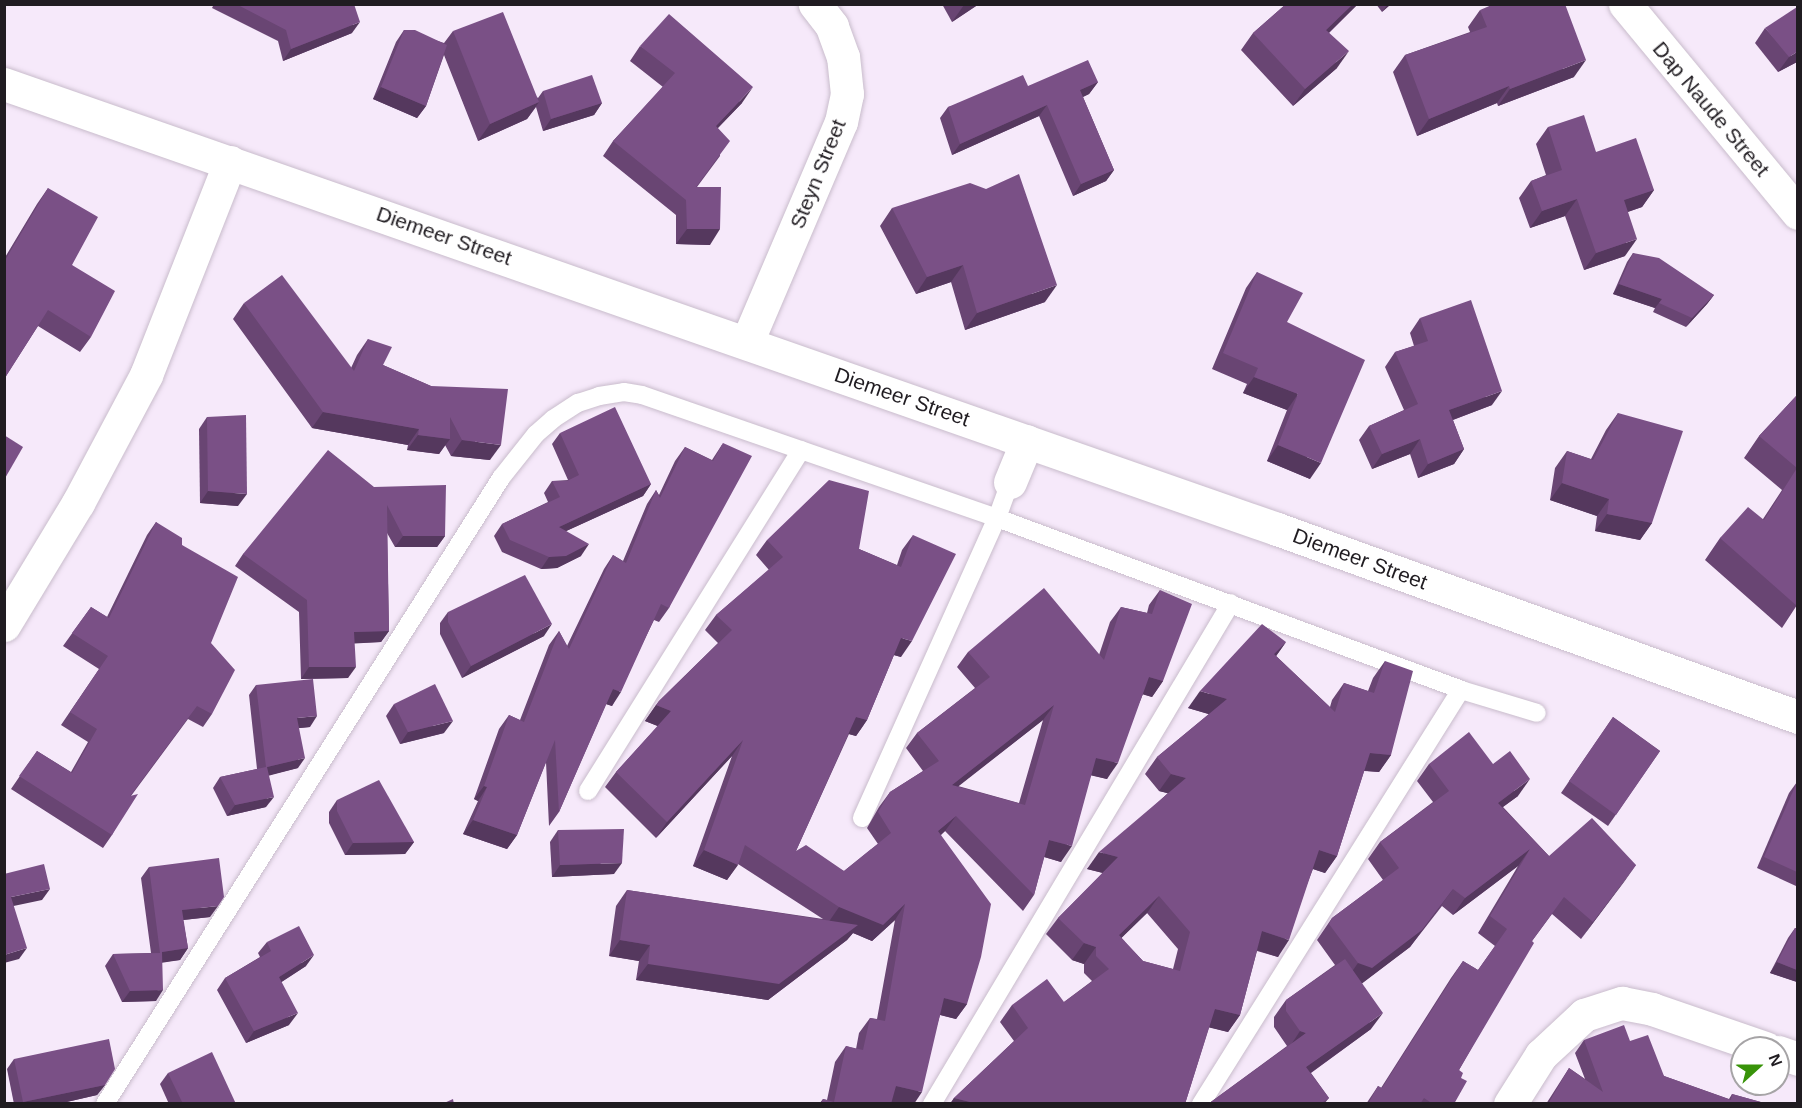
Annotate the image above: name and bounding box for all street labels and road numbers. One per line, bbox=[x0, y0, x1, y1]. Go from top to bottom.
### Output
street label: Dap Naude Street bbox=[1647, 37, 1775, 181]
street label: Steyn Street bbox=[785, 116, 851, 232]
street label: Diemeer Street bbox=[373, 201, 515, 271]
street label: Diemeer Street bbox=[831, 362, 973, 432]
street label: Diemeer Street bbox=[1289, 523, 1431, 595]

